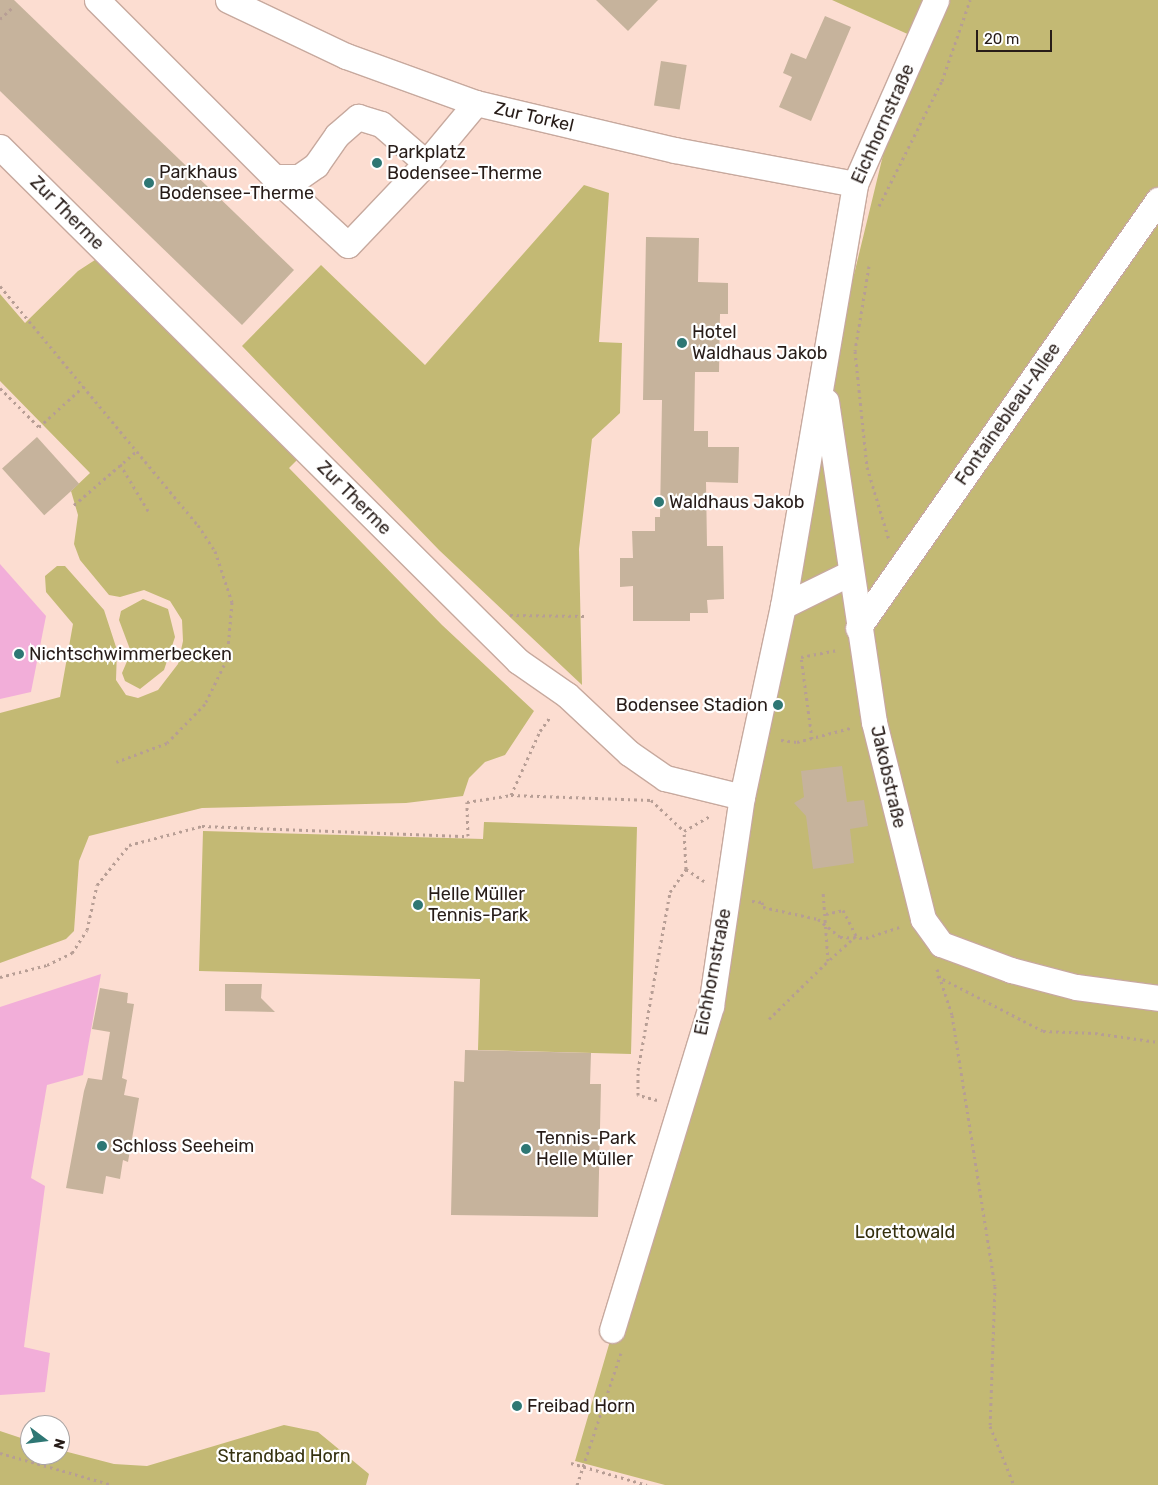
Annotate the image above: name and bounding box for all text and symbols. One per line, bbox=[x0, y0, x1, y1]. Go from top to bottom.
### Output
scale bar bbox=[978, 20, 1054, 52]
text: 20 m bbox=[984, 30, 1019, 48]
street label: Eichhornstraße bbox=[847, 61, 919, 187]
street label: Zur Torkel bbox=[492, 97, 576, 137]
place label: Parkplatz Bodensee-Therme bbox=[387, 142, 542, 184]
marker: Parkplatz Bodensee-Therme bbox=[371, 157, 383, 169]
place label: Parkhaus Bodensee-Therme bbox=[159, 162, 314, 204]
street label: Zur Therme bbox=[25, 171, 109, 255]
marker: Parkhaus Bodensee-Therme bbox=[143, 177, 155, 189]
place label: Hotel Waldhaus Jakob bbox=[692, 322, 828, 364]
marker: Hotel Waldhaus Jakob bbox=[676, 337, 688, 349]
street label: Fontainebleau-Allee bbox=[951, 339, 1065, 489]
street label: Zur Therme bbox=[312, 456, 396, 540]
place label: Waldhaus Jakob bbox=[669, 491, 805, 513]
marker: Waldhaus Jakob bbox=[653, 496, 665, 508]
place label: Nichtschwimmerbecken bbox=[29, 643, 232, 665]
marker: Nichtschwimmerbecken bbox=[13, 648, 25, 660]
place label: Bodensee Stadion bbox=[616, 694, 768, 716]
marker: Bodensee Stadion bbox=[772, 699, 784, 711]
street label: Jakobstraße bbox=[866, 724, 910, 830]
place label: Helle Müller Tennis-Park bbox=[428, 884, 528, 926]
marker: Helle Müller Tennis-Park bbox=[412, 899, 424, 911]
street label: Eichhornstraße bbox=[690, 907, 736, 1037]
place label: Tennis-Park Helle Müller bbox=[536, 1128, 636, 1170]
place label: Schloss Seeheim bbox=[112, 1135, 254, 1157]
marker: Schloss Seeheim bbox=[96, 1140, 108, 1152]
marker: Tennis-Park Helle Müller bbox=[520, 1143, 532, 1155]
park label: Lorettowald bbox=[855, 1221, 955, 1243]
place label: Freibad Horn bbox=[527, 1395, 635, 1417]
marker: Freibad Horn bbox=[511, 1400, 523, 1412]
north arrow bbox=[20, 1415, 70, 1465]
text: N bbox=[49, 1437, 69, 1451]
park label: Strandbad Horn bbox=[217, 1445, 351, 1467]

